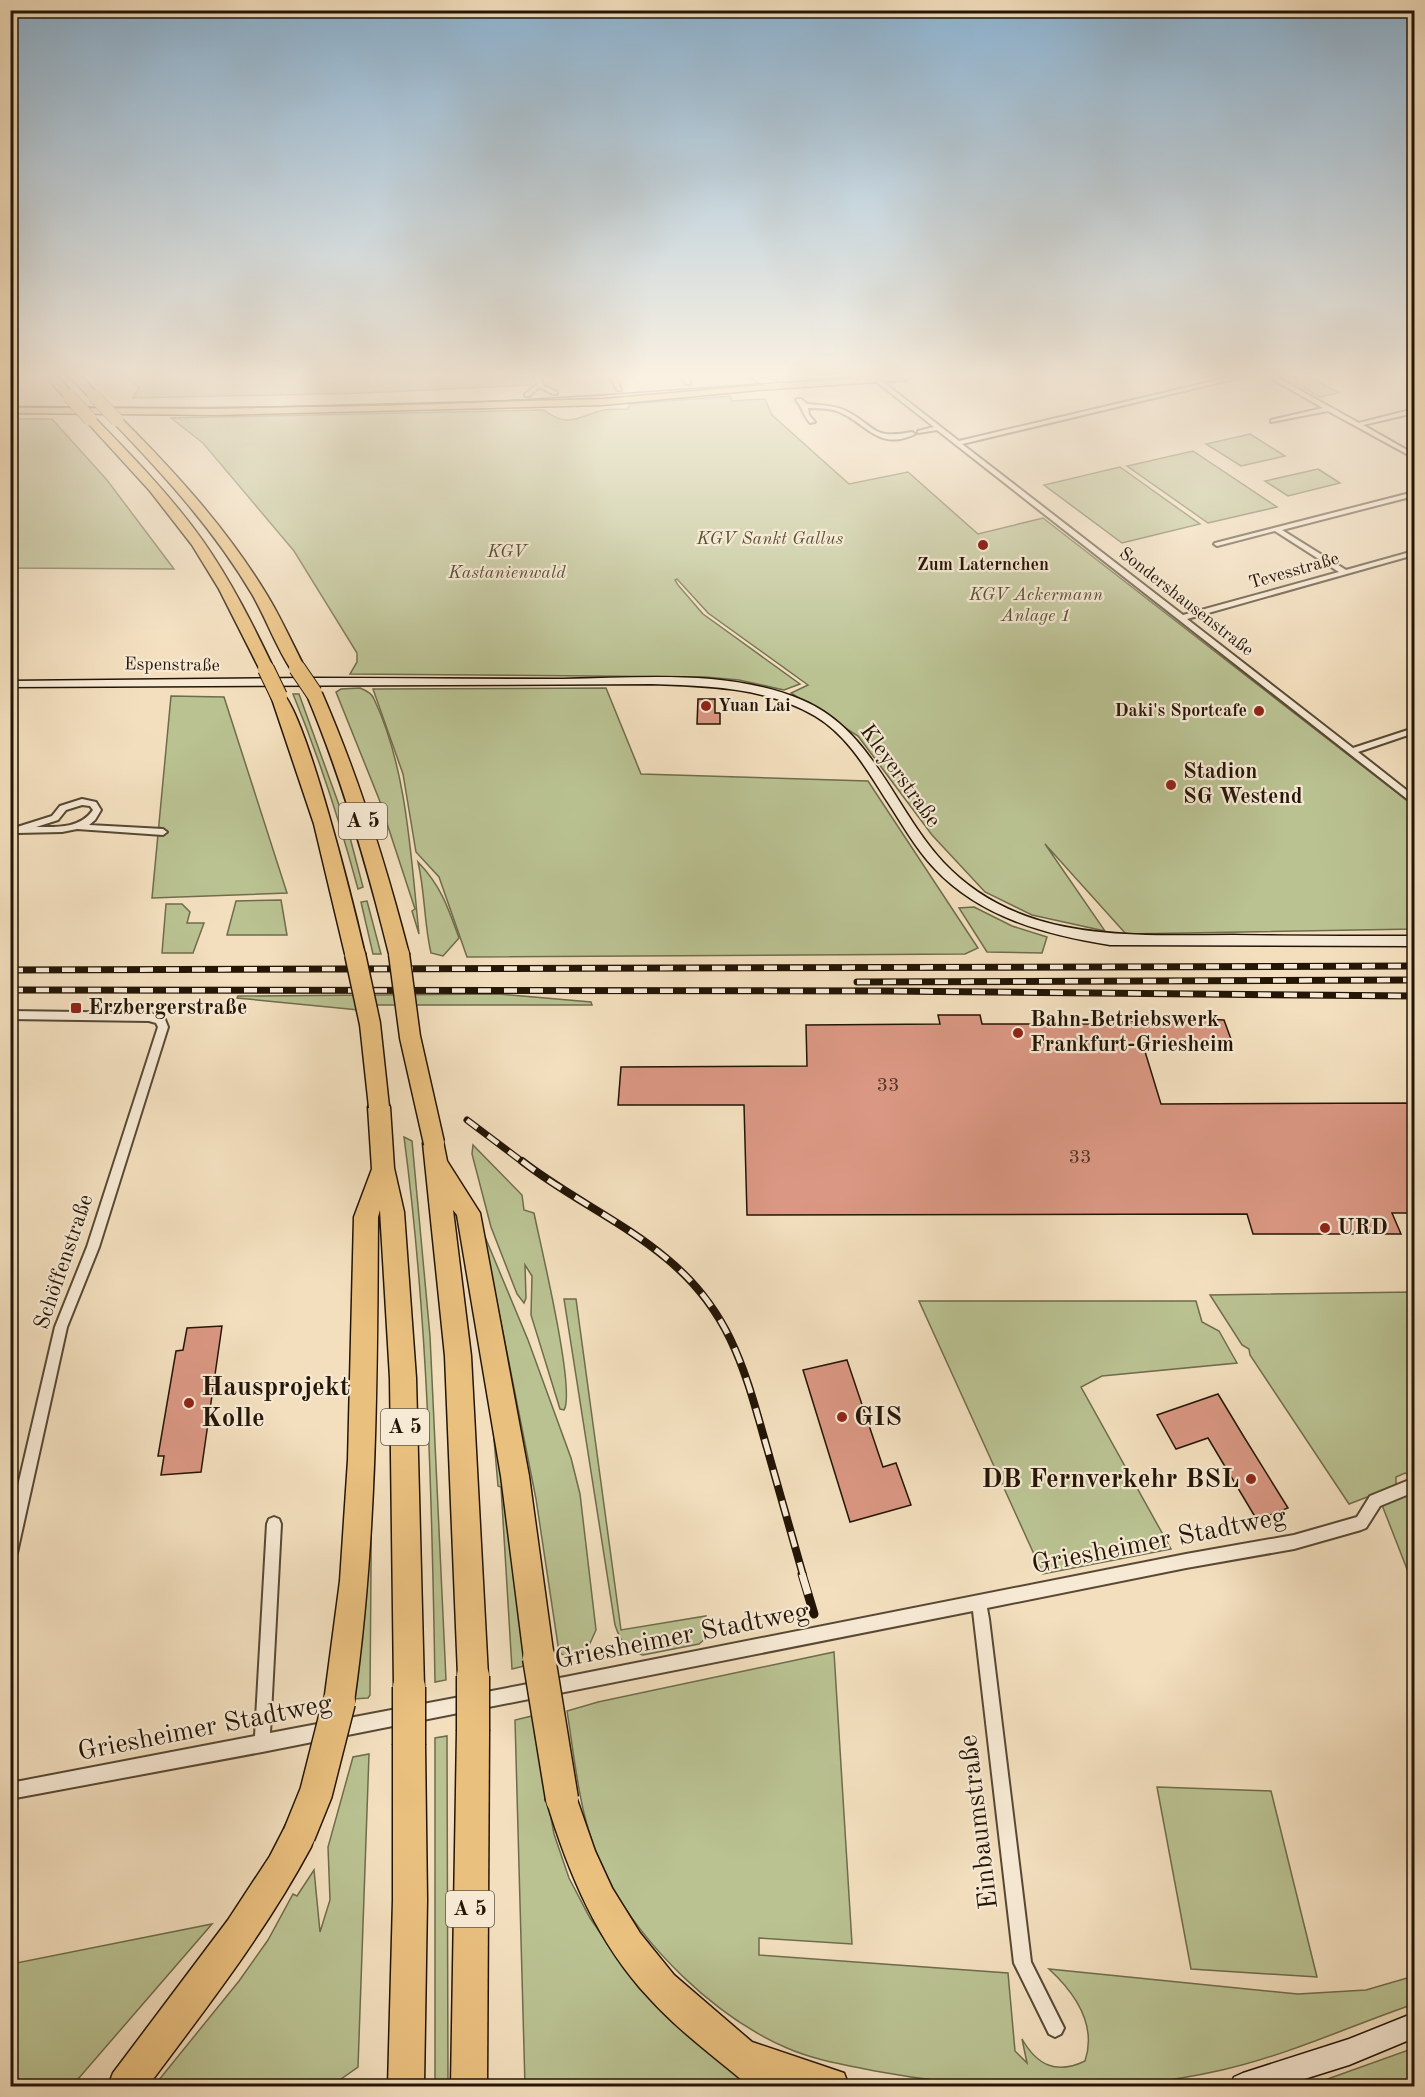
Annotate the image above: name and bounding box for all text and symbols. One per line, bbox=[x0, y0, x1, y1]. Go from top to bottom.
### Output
park label: KGV Sankt Gallus bbox=[696, 530, 844, 548]
marker: Zum Laternchen bbox=[976, 538, 990, 552]
park label: KGV Kastanienwald bbox=[447, 543, 566, 582]
street label: Sondershausenstraße bbox=[1115, 544, 1257, 660]
street label: Tevesstraße bbox=[1247, 550, 1341, 592]
place label: Zum Laternchen bbox=[917, 556, 1049, 574]
park label: KGV Ackermann Anlage 1 bbox=[968, 586, 1103, 625]
street label: Espenstraße bbox=[124, 655, 220, 675]
place label: Yuan Lai bbox=[718, 697, 791, 715]
marker: Yuan Lai bbox=[699, 699, 713, 713]
place label: Daki's Sportcafe bbox=[1114, 702, 1247, 720]
marker: Daki's Sportcafe bbox=[1252, 704, 1266, 718]
street label: Kleyerstraße bbox=[855, 720, 945, 832]
place label: Stadion SG Westend bbox=[1183, 761, 1303, 808]
marker: Stadion SG Westend bbox=[1164, 778, 1178, 792]
road number: A 5 bbox=[339, 803, 387, 839]
place label: Erzbergerstraße bbox=[88, 997, 247, 1019]
marker: Erzbergerstraße bbox=[69, 1001, 83, 1015]
place label: Bahn-Betriebswerk Frankfurt-Griesheim bbox=[1030, 1009, 1234, 1056]
marker: Bahn-Betriebswerk Frankfurt-Griesheim bbox=[1011, 1026, 1025, 1040]
house number: 33 bbox=[876, 1076, 900, 1096]
house number: 33 bbox=[1068, 1148, 1092, 1168]
street label: Schöffenstraße bbox=[31, 1192, 97, 1332]
place label: URD bbox=[1337, 1217, 1388, 1239]
marker: URD bbox=[1318, 1221, 1332, 1235]
place label: Hausprojekt Kolle bbox=[201, 1374, 350, 1432]
marker: Hausprojekt Kolle bbox=[182, 1396, 196, 1410]
place label: GIS bbox=[854, 1404, 902, 1431]
road number: A 5 bbox=[381, 1409, 429, 1445]
marker: GIS bbox=[835, 1410, 849, 1424]
place label: DB Fernverkehr BSL bbox=[981, 1466, 1239, 1493]
marker: DB Fernverkehr BSL bbox=[1244, 1472, 1258, 1486]
street label: Griesheimer Stadtweg bbox=[1030, 1503, 1289, 1579]
street label: Griesheimer Stadtweg bbox=[553, 1598, 812, 1674]
street label: Griesheimer Stadtweg bbox=[76, 1690, 335, 1766]
street label: Einbaumstraße bbox=[955, 1733, 1003, 1911]
road number: A 5 bbox=[446, 1891, 494, 1927]

